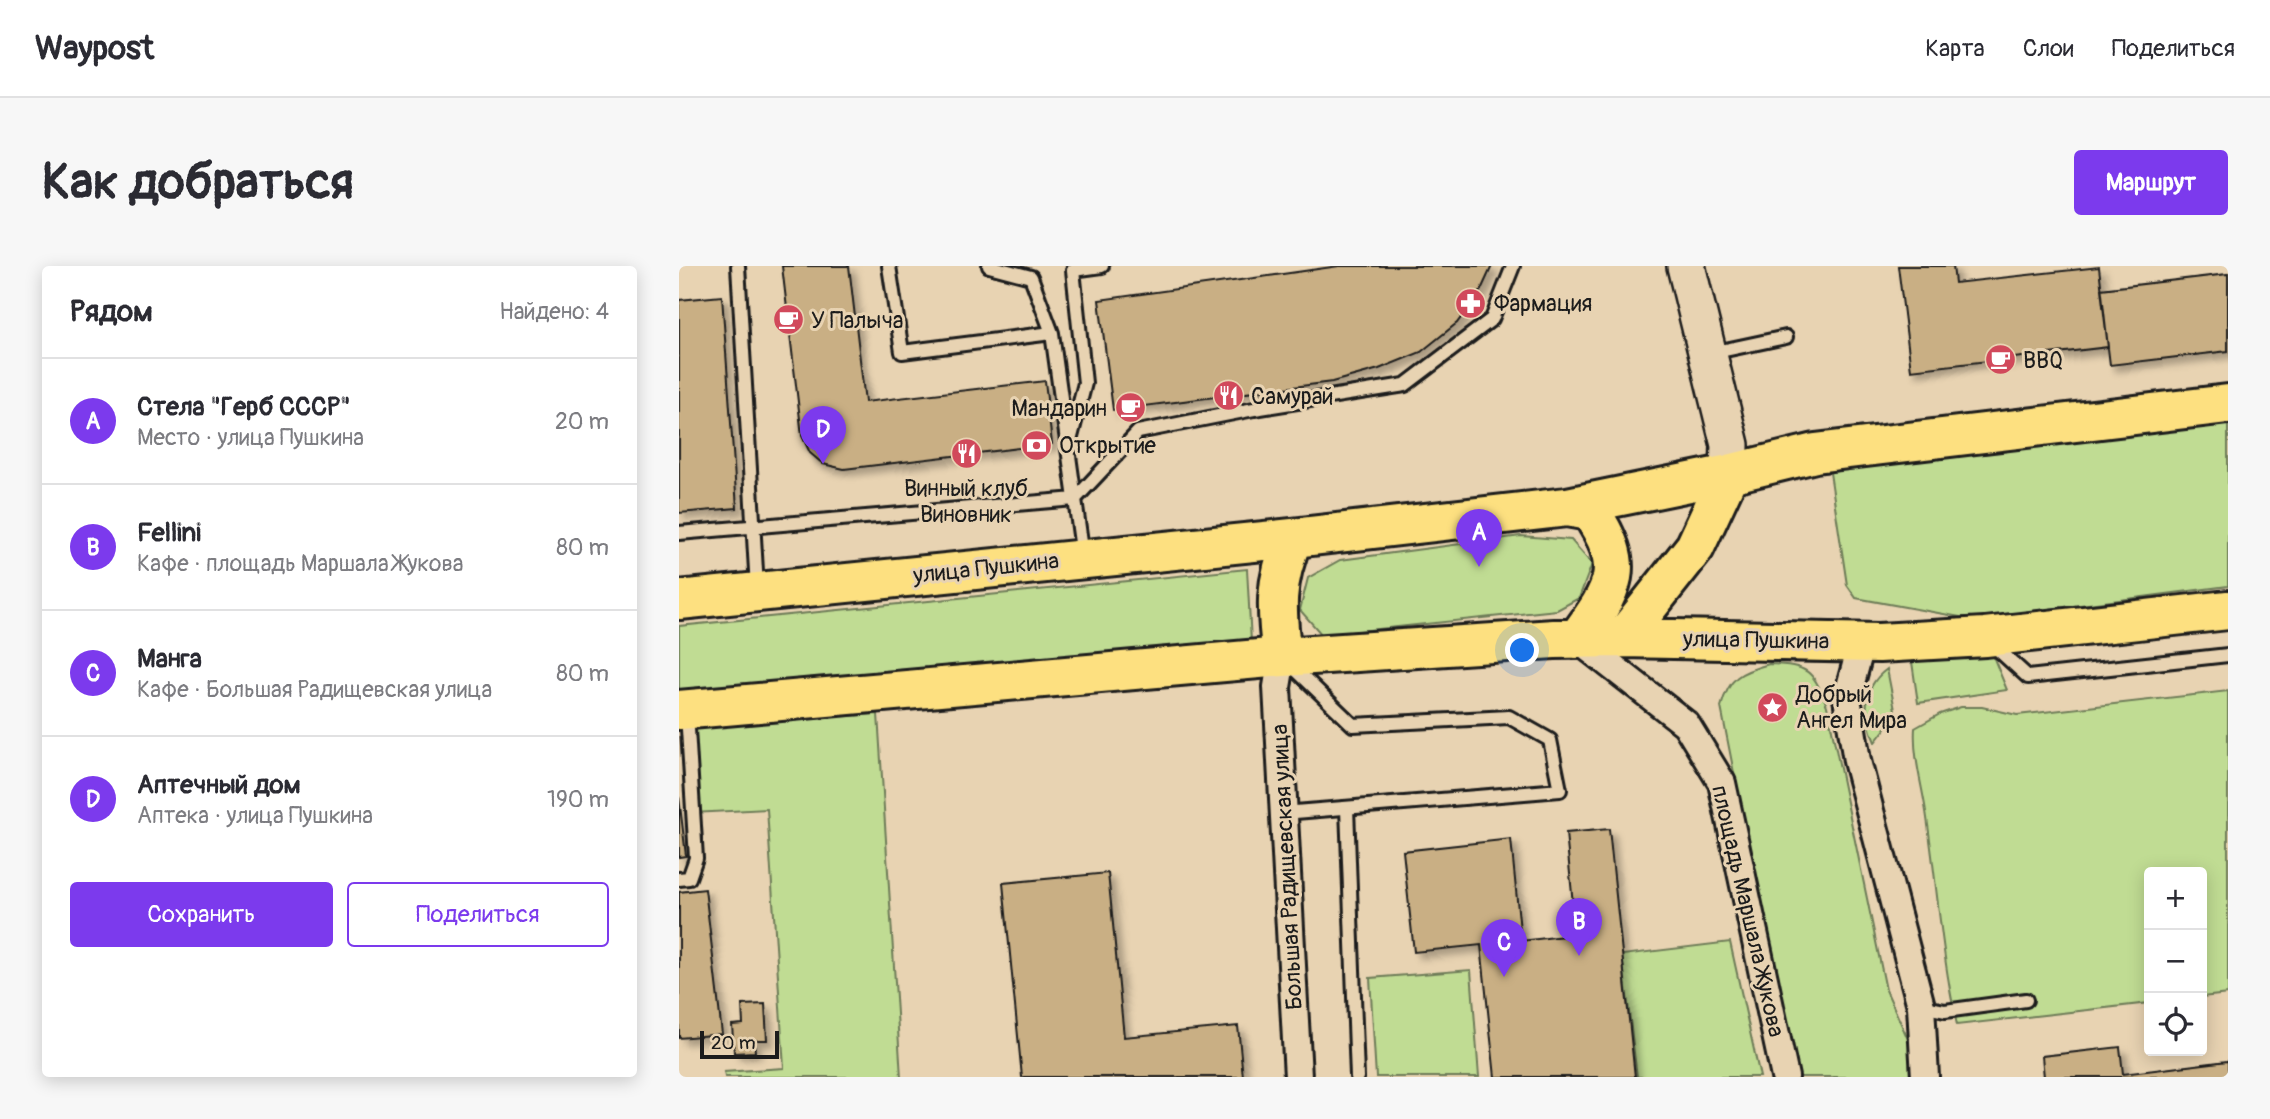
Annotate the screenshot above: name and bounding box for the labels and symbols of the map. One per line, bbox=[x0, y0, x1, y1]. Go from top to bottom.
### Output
pharmacy icon: Фармация bbox=[1454, 286, 1488, 320]
place label: Фармация bbox=[1494, 289, 1592, 318]
cafe icon: У Палыча bbox=[771, 303, 805, 337]
place label: У Палыча bbox=[811, 306, 903, 335]
cafe icon: BBQ bbox=[1983, 343, 2017, 377]
place label: BBQ bbox=[2023, 346, 2063, 375]
restaurant icon: Самурай bbox=[1211, 379, 1245, 413]
place label: Самурай bbox=[1251, 382, 1333, 411]
cafe icon: Мандарин bbox=[1113, 391, 1147, 425]
place label: Мандарин bbox=[1011, 394, 1107, 423]
pin: D bbox=[800, 406, 846, 464]
bank icon: Открытие bbox=[1019, 428, 1053, 462]
place label: Открытие bbox=[1059, 431, 1156, 460]
restaurant icon: Винный клуб Виновник bbox=[949, 437, 983, 471]
place label: Винный клуб Виновник bbox=[904, 474, 1028, 529]
pin: A bbox=[1456, 509, 1502, 567]
street label: улица Пушкина bbox=[911, 546, 1060, 590]
street label: улица Пушкина bbox=[1682, 624, 1829, 656]
your location bbox=[1505, 633, 1539, 667]
place label: Добрый Ангел Мира bbox=[1795, 680, 1907, 735]
place icon: Добрый Ангел Мира bbox=[1756, 690, 1790, 724]
street label: Большая Радищевская улица bbox=[1265, 723, 1309, 1011]
street label: площадь Маршала Жукова bbox=[1705, 782, 1791, 1040]
pin: B bbox=[1556, 898, 1602, 956]
pin: C bbox=[1481, 919, 1527, 977]
scale bar bbox=[700, 1028, 779, 1060]

